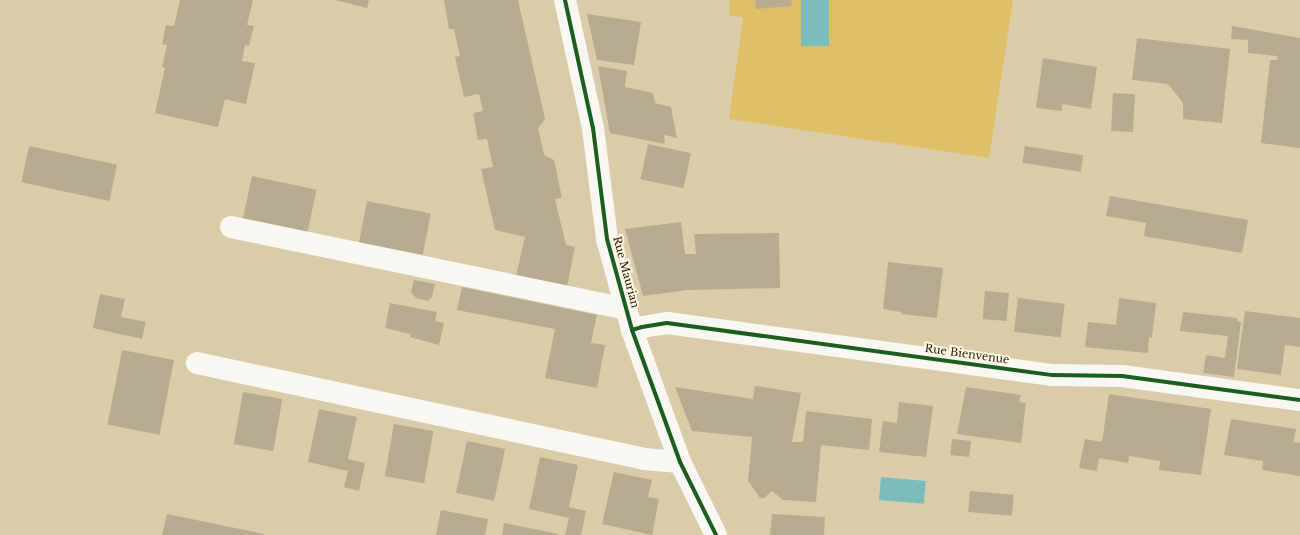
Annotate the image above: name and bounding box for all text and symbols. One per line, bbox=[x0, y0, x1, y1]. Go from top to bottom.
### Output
street label: Rue Maurian bbox=[610, 235, 642, 309]
street label: Rue Bienvenue bbox=[924, 342, 1010, 366]

